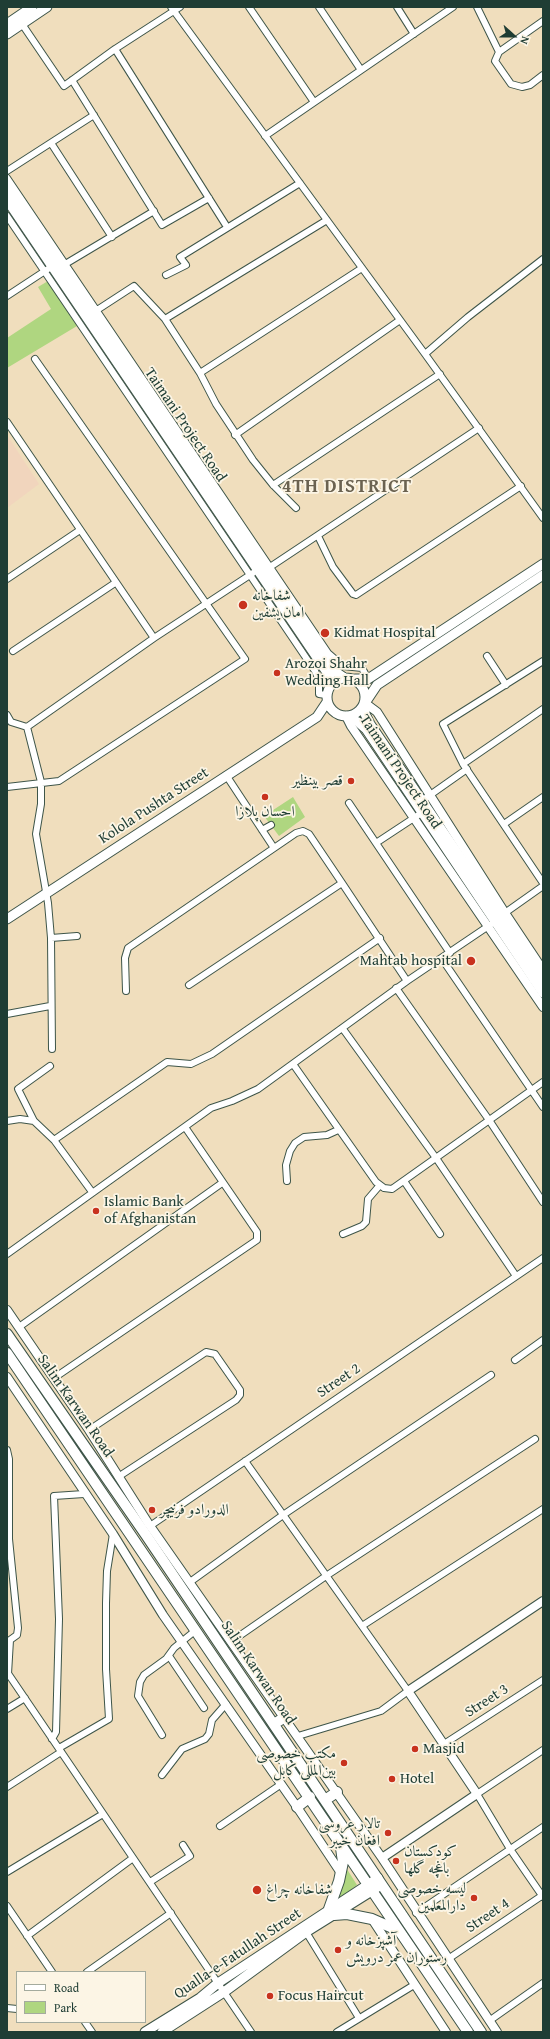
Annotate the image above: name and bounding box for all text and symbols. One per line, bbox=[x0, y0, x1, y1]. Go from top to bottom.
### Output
north arrow bbox=[494, 16, 534, 56]
text: N bbox=[516, 34, 534, 47]
street label: Taimani Project Road bbox=[140, 365, 230, 485]
district label: 4TH DISTRICT bbox=[282, 476, 412, 498]
place label: شفاخانه امان یشفین bbox=[252, 587, 304, 622]
marker: شفاخانه امان یشفین bbox=[237, 599, 249, 611]
place label: Kidmat Hospital bbox=[334, 624, 435, 642]
marker: Kidmat Hospital bbox=[319, 627, 331, 639]
place label: Arozoi Shahr Wedding Hall bbox=[285, 655, 369, 690]
marker: Arozoi Shahr Wedding Hall bbox=[272, 668, 282, 678]
street label: Taimani Project Road bbox=[355, 712, 445, 832]
street label: Kolola Pushta Street bbox=[96, 764, 212, 848]
place label: قصر بینظیر bbox=[292, 772, 343, 790]
marker: قصر بینظیر bbox=[346, 776, 356, 786]
marker: احسان پلازا bbox=[260, 792, 270, 802]
place label: احسان پلازا bbox=[235, 803, 295, 821]
place label: Mahtab hospital bbox=[360, 952, 462, 970]
marker: Mahtab hospital bbox=[465, 955, 477, 967]
place label: Islamic Bank of Afghanistan bbox=[104, 1193, 196, 1228]
marker: Islamic Bank of Afghanistan bbox=[91, 1206, 101, 1216]
street label: Salim Karwan Road bbox=[33, 1351, 117, 1461]
street label: Street 2 bbox=[314, 1360, 364, 1402]
place label: الدورادو فرنیچر bbox=[160, 1501, 229, 1519]
marker: الدورادو فرنیچر bbox=[147, 1505, 157, 1515]
street label: Salim Karwan Road bbox=[217, 1618, 299, 1728]
street label: Street 3 bbox=[462, 1680, 512, 1722]
place label: Masjid bbox=[423, 1740, 465, 1758]
marker: Masjid bbox=[410, 1744, 420, 1754]
place label: مکتب خصوصی بین‌المللی کابل bbox=[256, 1745, 336, 1780]
marker: مکتب خصوصی بین‌المللی کابل bbox=[339, 1758, 349, 1768]
place label: Hotel bbox=[400, 1770, 434, 1788]
marker: Hotel bbox=[387, 1774, 397, 1784]
place label: تالار عروسی افغان خیبر bbox=[318, 1815, 380, 1850]
marker: تالار عروسی افغان خیبر bbox=[383, 1828, 393, 1838]
place label: کودکستان باغچه گلها bbox=[404, 1843, 457, 1878]
marker: کودکستان باغچه گلها bbox=[391, 1856, 401, 1866]
place label: لیسه خصوصی دارالمعلمین bbox=[397, 1880, 466, 1915]
place label: شفاخانه چراغ bbox=[266, 1881, 333, 1899]
marker: شفاخانه چراغ bbox=[251, 1884, 263, 1896]
marker: لیسه خصوصی دارالمعلمین bbox=[469, 1893, 479, 1903]
street label: Street 4 bbox=[463, 1895, 513, 1937]
street label: Qualla-e-Fatullah Street bbox=[171, 1905, 305, 2003]
place label: آشپزخانه و رستوران عمر درویش bbox=[346, 1932, 447, 1967]
marker: آشپزخانه و رستوران عمر درویش bbox=[333, 1945, 343, 1955]
legend bbox=[16, 1971, 146, 2023]
text: Road bbox=[54, 1979, 79, 1996]
place label: Focus Haircut bbox=[278, 1987, 364, 2005]
marker: Focus Haircut bbox=[265, 1991, 275, 2001]
text: Park bbox=[54, 1999, 77, 2016]

